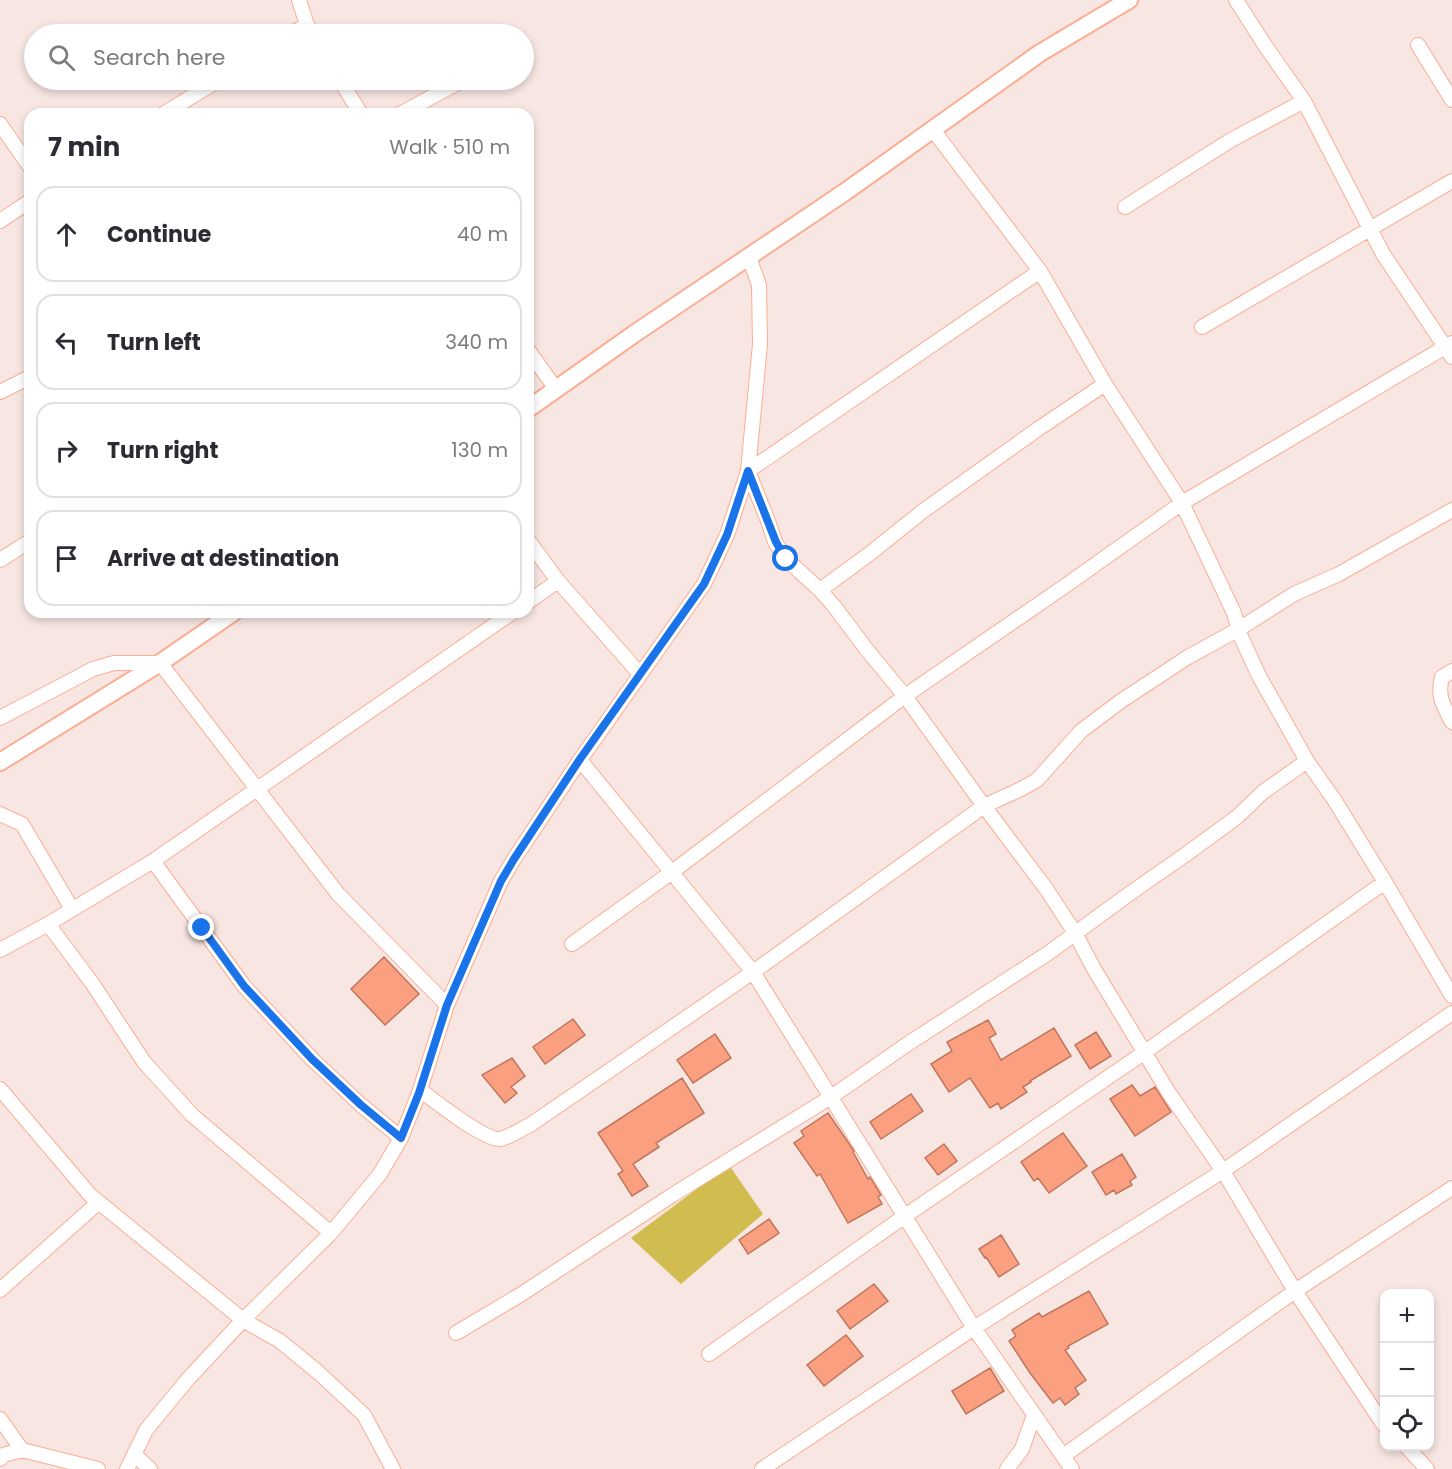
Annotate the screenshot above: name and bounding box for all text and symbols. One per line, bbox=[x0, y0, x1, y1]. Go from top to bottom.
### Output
search box bbox=[24, 24, 534, 90]
icon: search bbox=[45, 41, 78, 74]
text: Search here bbox=[93, 42, 226, 73]
text: 7 min bbox=[48, 129, 120, 165]
text: Walk · 510 m bbox=[389, 133, 510, 161]
icon: ahead bbox=[50, 218, 83, 251]
text: Continue bbox=[107, 219, 211, 250]
text: 40 m bbox=[457, 220, 508, 248]
icon: left bbox=[50, 326, 83, 359]
text: Turn left bbox=[107, 327, 201, 358]
text: 340 m bbox=[445, 328, 508, 356]
icon: right bbox=[50, 434, 83, 467]
text: Turn right bbox=[107, 435, 218, 466]
text: 130 m bbox=[451, 436, 508, 464]
icon: arrive bbox=[50, 542, 83, 575]
text: Arrive at destination bbox=[107, 543, 339, 574]
route start bbox=[772, 545, 798, 571]
route end bbox=[188, 914, 214, 940]
map controls bbox=[1380, 1289, 1434, 1451]
button: + bbox=[1380, 1289, 1434, 1343]
button: − bbox=[1380, 1343, 1434, 1397]
button: locate bbox=[1380, 1397, 1434, 1451]

